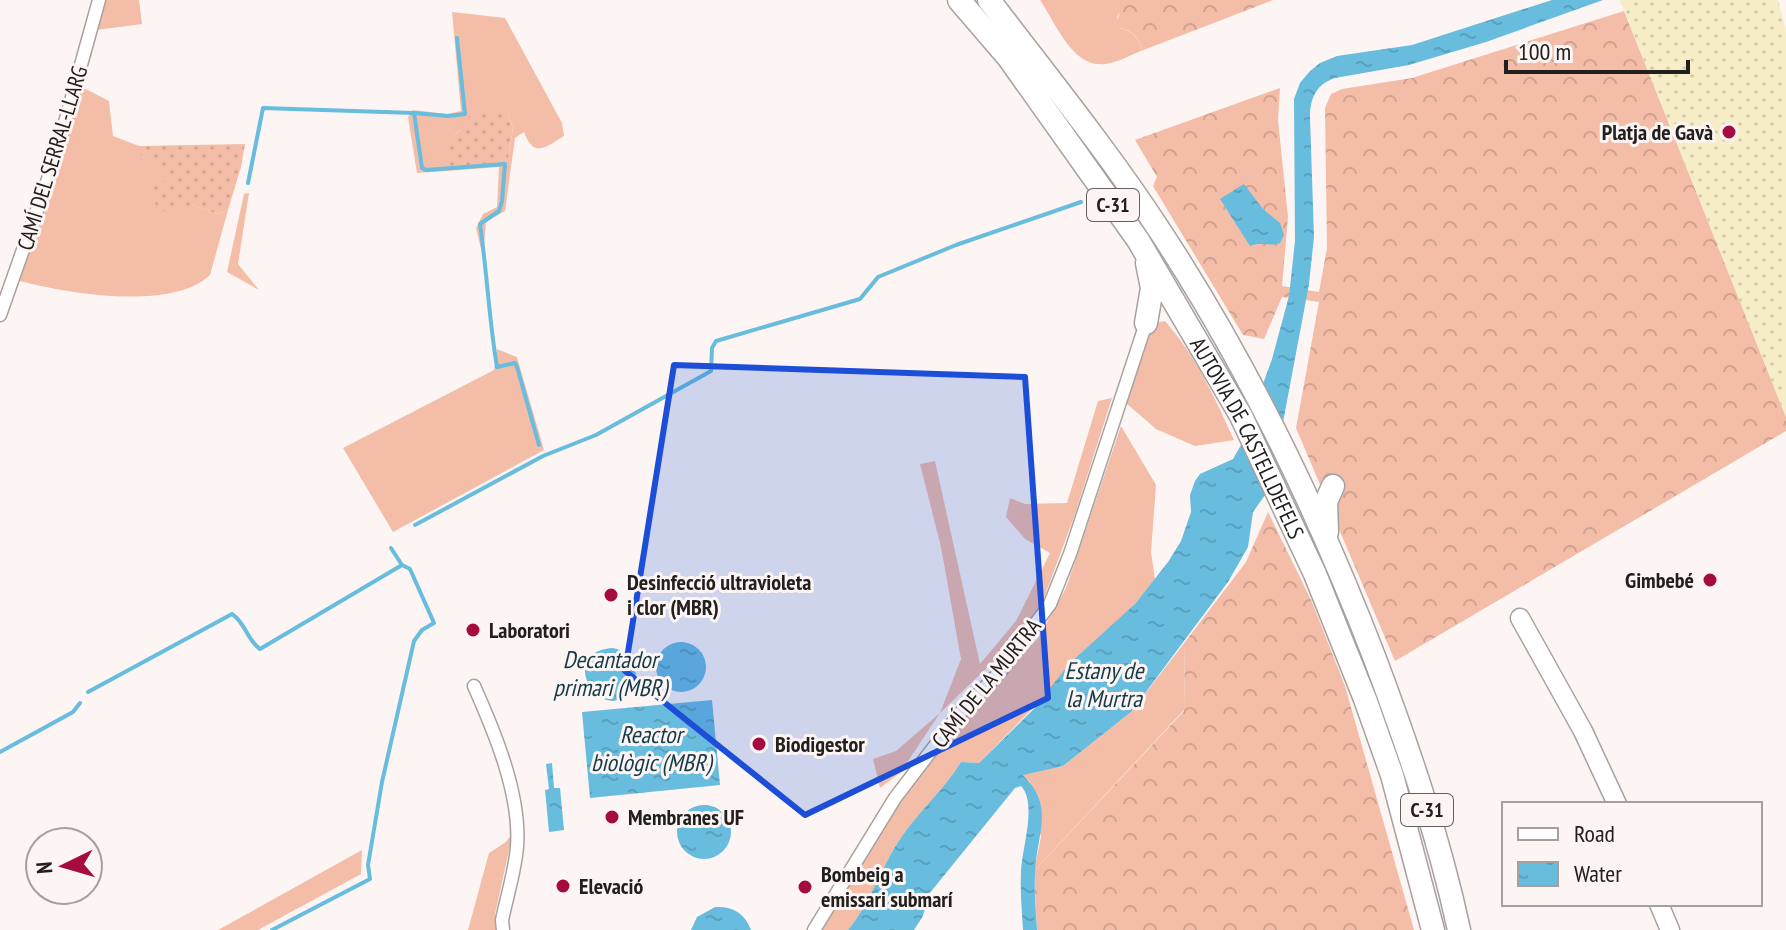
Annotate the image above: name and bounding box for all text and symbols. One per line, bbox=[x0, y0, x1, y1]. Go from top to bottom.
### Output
scale bar bbox=[1506, 24, 1688, 74]
text: 100 m bbox=[1518, 36, 1571, 67]
street label: CAMÍ DEL SERRAL-LLARG bbox=[11, 62, 93, 254]
place label: Platja de Gavà bbox=[1602, 118, 1713, 146]
marker: Platja de Gavà bbox=[1720, 123, 1738, 141]
road number: C-31 bbox=[1087, 189, 1139, 221]
street label: AUTOVIA DE CASTELLDEFELS bbox=[1184, 332, 1310, 543]
place label: Gimbebé bbox=[1625, 566, 1694, 594]
place label: Desinfecció ultravioleta i clor (MBR) bbox=[627, 568, 811, 621]
marker: Gimbebé bbox=[1701, 571, 1719, 589]
marker: Desinfecció ultravioleta i clor (MBR) bbox=[602, 586, 620, 604]
street label: CAMÍ DE LA MURTRA bbox=[925, 612, 1047, 753]
place label: Laboratori bbox=[489, 616, 570, 644]
marker: Laboratori bbox=[464, 621, 482, 639]
water label: Decantador primari (MBR) bbox=[553, 644, 669, 703]
water label: Estany de la Murtra bbox=[1065, 655, 1146, 714]
water label: Reactor biològic (MBR) bbox=[591, 719, 713, 778]
place label: Biodigestor bbox=[775, 730, 865, 758]
marker: Biodigestor bbox=[750, 735, 768, 753]
road number: C-31 bbox=[1401, 794, 1453, 826]
legend bbox=[1502, 802, 1762, 906]
place label: Membranes UF bbox=[628, 803, 744, 831]
marker: Membranes UF bbox=[603, 808, 621, 826]
text: Road bbox=[1574, 818, 1615, 849]
north arrow bbox=[24, 826, 104, 906]
text: Water bbox=[1574, 858, 1622, 889]
place label: Bombeig a emissari submarí bbox=[821, 860, 953, 913]
text: N bbox=[30, 861, 59, 875]
place label: Elevació bbox=[579, 872, 644, 900]
marker: Elevació bbox=[554, 877, 572, 895]
marker: Bombeig a emissari submarí bbox=[796, 878, 814, 896]

